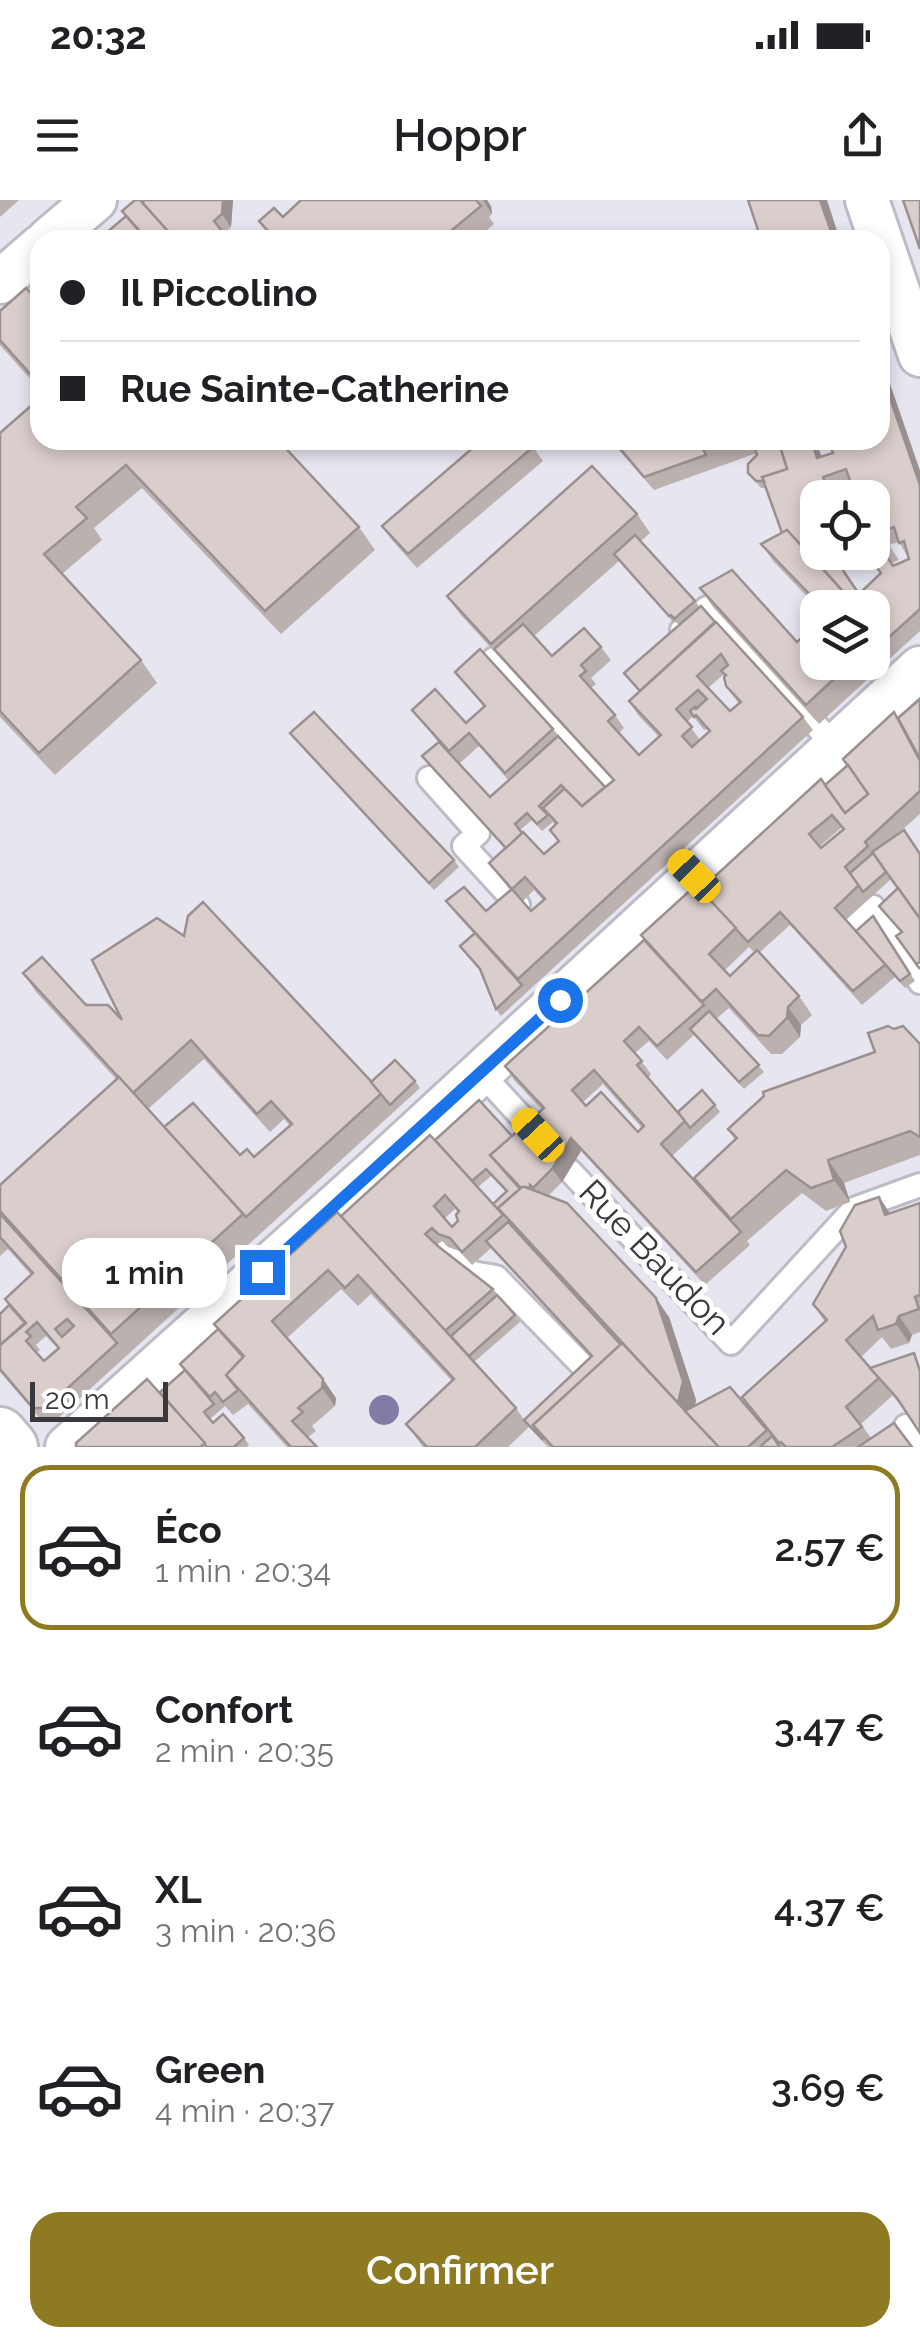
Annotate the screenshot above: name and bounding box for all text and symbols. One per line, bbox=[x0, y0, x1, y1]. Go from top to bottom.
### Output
text: 20:32 bbox=[50, 13, 147, 58]
icon: menu bbox=[30, 108, 85, 163]
icon: share bbox=[835, 108, 890, 163]
text: Hoppr bbox=[393, 109, 527, 162]
text: Il Piccolino bbox=[120, 270, 318, 315]
text: Rue Sainte-Catherine bbox=[120, 366, 509, 411]
map controls bbox=[800, 480, 890, 680]
button: locate bbox=[800, 480, 890, 570]
button: layers bbox=[800, 590, 890, 680]
car bbox=[662, 844, 726, 908]
route start bbox=[538, 978, 583, 1023]
car bbox=[507, 1103, 569, 1167]
street label: Rue Baudon bbox=[571, 1171, 739, 1343]
callout: 1 min bbox=[62, 1237, 227, 1307]
route end bbox=[240, 1250, 285, 1295]
text: 1 min bbox=[105, 1254, 184, 1291]
scale bar bbox=[30, 1377, 168, 1422]
text: 20 m bbox=[45, 1383, 110, 1416]
icon: car bbox=[35, 1503, 125, 1593]
text: Éco bbox=[155, 1507, 222, 1552]
text: 2.57 € bbox=[775, 1525, 885, 1570]
text: 1 min · 20:34 bbox=[155, 1552, 331, 1589]
icon: car bbox=[35, 1683, 125, 1773]
text: Confort bbox=[155, 1687, 293, 1732]
text: 3.47 € bbox=[774, 1705, 885, 1750]
text: 2 min · 20:35 bbox=[155, 1732, 334, 1769]
icon: car bbox=[35, 1863, 125, 1953]
text: XL bbox=[155, 1867, 202, 1912]
text: 4.37 € bbox=[774, 1885, 885, 1930]
text: 3 min · 20:36 bbox=[155, 1912, 336, 1949]
icon: car bbox=[35, 2043, 125, 2133]
text: Green bbox=[155, 2047, 265, 2092]
text: 3.69 € bbox=[771, 2065, 885, 2110]
text: 4 min · 20:37 bbox=[155, 2092, 334, 2129]
button: Confirmer bbox=[30, 2212, 890, 2327]

